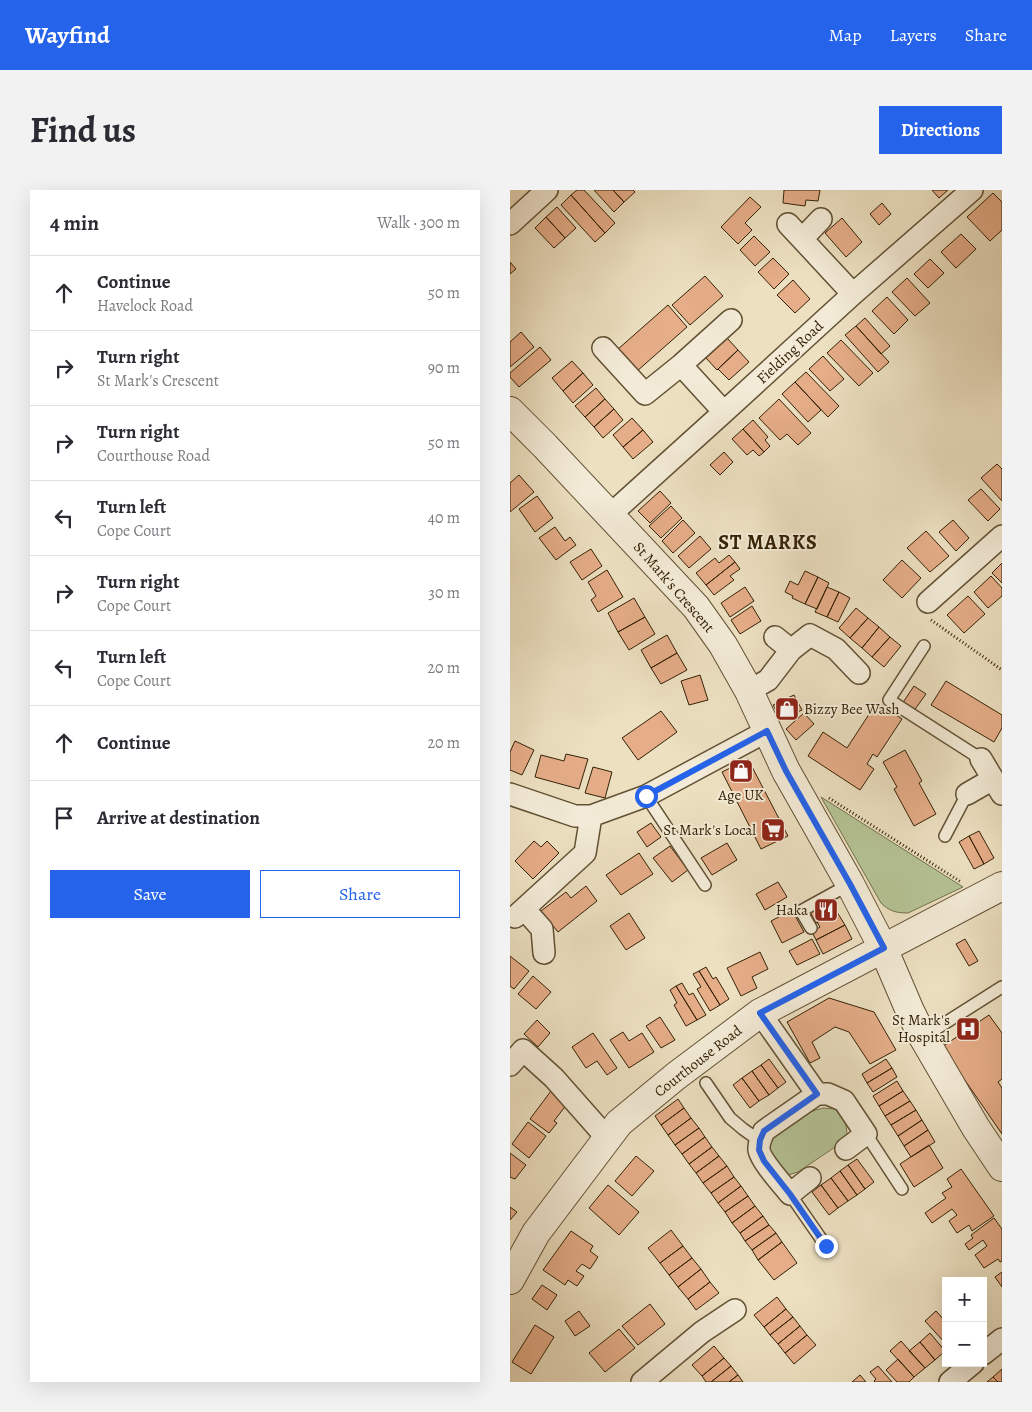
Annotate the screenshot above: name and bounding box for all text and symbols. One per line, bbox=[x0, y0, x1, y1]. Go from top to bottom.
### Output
text: Wayfind bbox=[25, 19, 110, 51]
text: Map bbox=[829, 23, 862, 47]
text: Layers bbox=[890, 23, 937, 47]
text: Share bbox=[965, 23, 1007, 47]
text: Find us bbox=[30, 106, 136, 154]
button: Directions bbox=[879, 106, 1002, 154]
text: 4 min bbox=[50, 209, 99, 237]
text: Walk · 300 m bbox=[377, 212, 460, 234]
text: Continue bbox=[97, 269, 171, 295]
icon: ahead bbox=[50, 279, 78, 307]
text: 50 m bbox=[428, 282, 460, 304]
text: Havelock Road bbox=[97, 295, 193, 317]
street label: Fielding Road bbox=[752, 315, 828, 388]
text: Turn right bbox=[97, 344, 179, 370]
icon: right bbox=[50, 354, 78, 382]
text: 90 m bbox=[428, 357, 460, 379]
text: St Mark's Crescent bbox=[97, 370, 219, 392]
text: Turn right bbox=[97, 419, 179, 445]
icon: right bbox=[50, 429, 78, 457]
text: 50 m bbox=[428, 432, 460, 454]
text: Courthouse Road bbox=[97, 445, 210, 467]
text: Turn left bbox=[97, 494, 166, 520]
icon: left bbox=[50, 504, 78, 532]
text: 40 m bbox=[428, 507, 460, 529]
text: Cope Court bbox=[97, 520, 171, 542]
district label: ST MARKS bbox=[718, 529, 818, 556]
street label: St Mark's Crescent bbox=[629, 537, 719, 637]
text: Turn right bbox=[97, 569, 179, 595]
icon: right bbox=[50, 579, 78, 607]
text: 30 m bbox=[428, 582, 460, 604]
text: Cope Court bbox=[97, 595, 171, 617]
text: Turn left bbox=[97, 644, 166, 670]
icon: left bbox=[50, 654, 78, 682]
text: 20 m bbox=[427, 657, 460, 679]
text: Cope Court bbox=[97, 670, 171, 692]
shop icon: Bizzy Bee Wash bbox=[774, 696, 800, 722]
place label: Bizzy Bee Wash bbox=[804, 699, 900, 719]
icon: ahead bbox=[50, 729, 78, 757]
text: Continue bbox=[97, 730, 171, 756]
text: 20 m bbox=[427, 732, 460, 754]
shop icon: Age UK bbox=[728, 758, 754, 784]
route start bbox=[635, 785, 658, 808]
place label: Age UK bbox=[717, 785, 764, 805]
icon: arrive bbox=[50, 804, 78, 832]
text: Arrive at destination bbox=[97, 805, 260, 831]
supermarket icon: St Mark's Local bbox=[760, 817, 786, 843]
place label: St Mark's Local bbox=[663, 820, 756, 840]
button: Save bbox=[50, 870, 250, 918]
button: Share bbox=[260, 870, 460, 918]
restaurant icon: Haka bbox=[813, 897, 839, 923]
place label: Haka bbox=[776, 900, 808, 920]
place label: St Mark's Hospital bbox=[892, 1010, 950, 1047]
hospital icon: St Mark's Hospital bbox=[955, 1016, 981, 1042]
street label: Courthouse Road bbox=[650, 1020, 747, 1101]
route end bbox=[815, 1235, 838, 1258]
map controls bbox=[942, 1277, 987, 1367]
button: + bbox=[942, 1277, 987, 1322]
button: − bbox=[942, 1322, 987, 1367]

